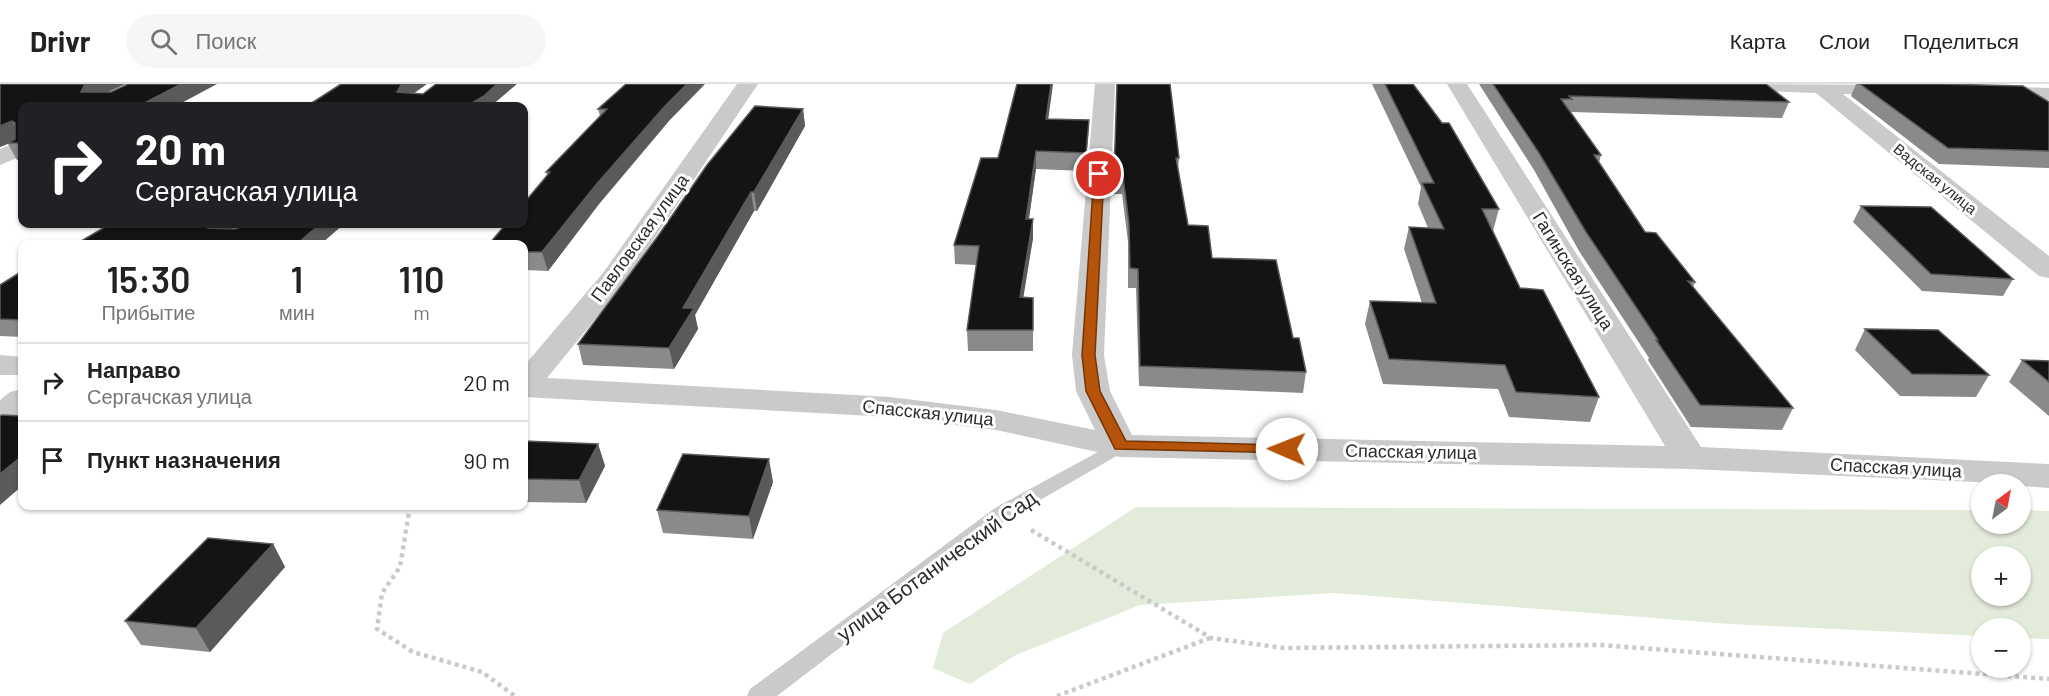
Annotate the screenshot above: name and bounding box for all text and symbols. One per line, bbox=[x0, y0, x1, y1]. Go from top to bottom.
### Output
search box bbox=[126, 14, 546, 68]
text: Drivr bbox=[30, 24, 90, 58]
icon: search bbox=[147, 25, 180, 58]
text: Поиск bbox=[195, 27, 256, 53]
text: Карта bbox=[1730, 28, 1786, 53]
text: Слои bbox=[1819, 28, 1870, 53]
text: Поделиться bbox=[1903, 28, 2019, 53]
text: 20 m bbox=[135, 123, 226, 173]
icon: right bbox=[36, 126, 114, 204]
street label: Вадская улица bbox=[1890, 139, 1982, 218]
pin bbox=[1073, 148, 1124, 199]
icon: arrive bbox=[1082, 157, 1115, 190]
street label: Павловская улица bbox=[586, 169, 693, 305]
text: Сергачская улица bbox=[135, 174, 357, 206]
street label: Гагинская улица bbox=[1529, 207, 1620, 335]
text: 15:30 bbox=[106, 257, 191, 300]
text: 1 bbox=[291, 257, 303, 300]
text: 110 bbox=[398, 257, 444, 300]
text: Прибытие bbox=[101, 300, 195, 324]
text: мин bbox=[279, 300, 315, 324]
text: m bbox=[413, 300, 430, 324]
text: Направо bbox=[87, 356, 181, 382]
icon: right bbox=[36, 366, 69, 399]
text: 20 m bbox=[463, 369, 510, 395]
text: Сергачская улица bbox=[87, 384, 252, 408]
street label: Спасская улица bbox=[861, 394, 996, 430]
position arrow bbox=[1255, 417, 1319, 481]
street label: Спасская улица bbox=[1345, 439, 1478, 463]
icon: arrive bbox=[36, 444, 69, 477]
text: Пункт назначения bbox=[87, 446, 281, 472]
text: 90 m bbox=[464, 447, 510, 473]
street label: Спасская улица bbox=[1830, 453, 1963, 481]
north arrow bbox=[1971, 474, 2031, 534]
map controls bbox=[1971, 474, 2031, 678]
street label: улица Ботанический Сад bbox=[831, 484, 1041, 646]
button: + bbox=[1971, 546, 2031, 606]
button: − bbox=[1971, 618, 2031, 678]

